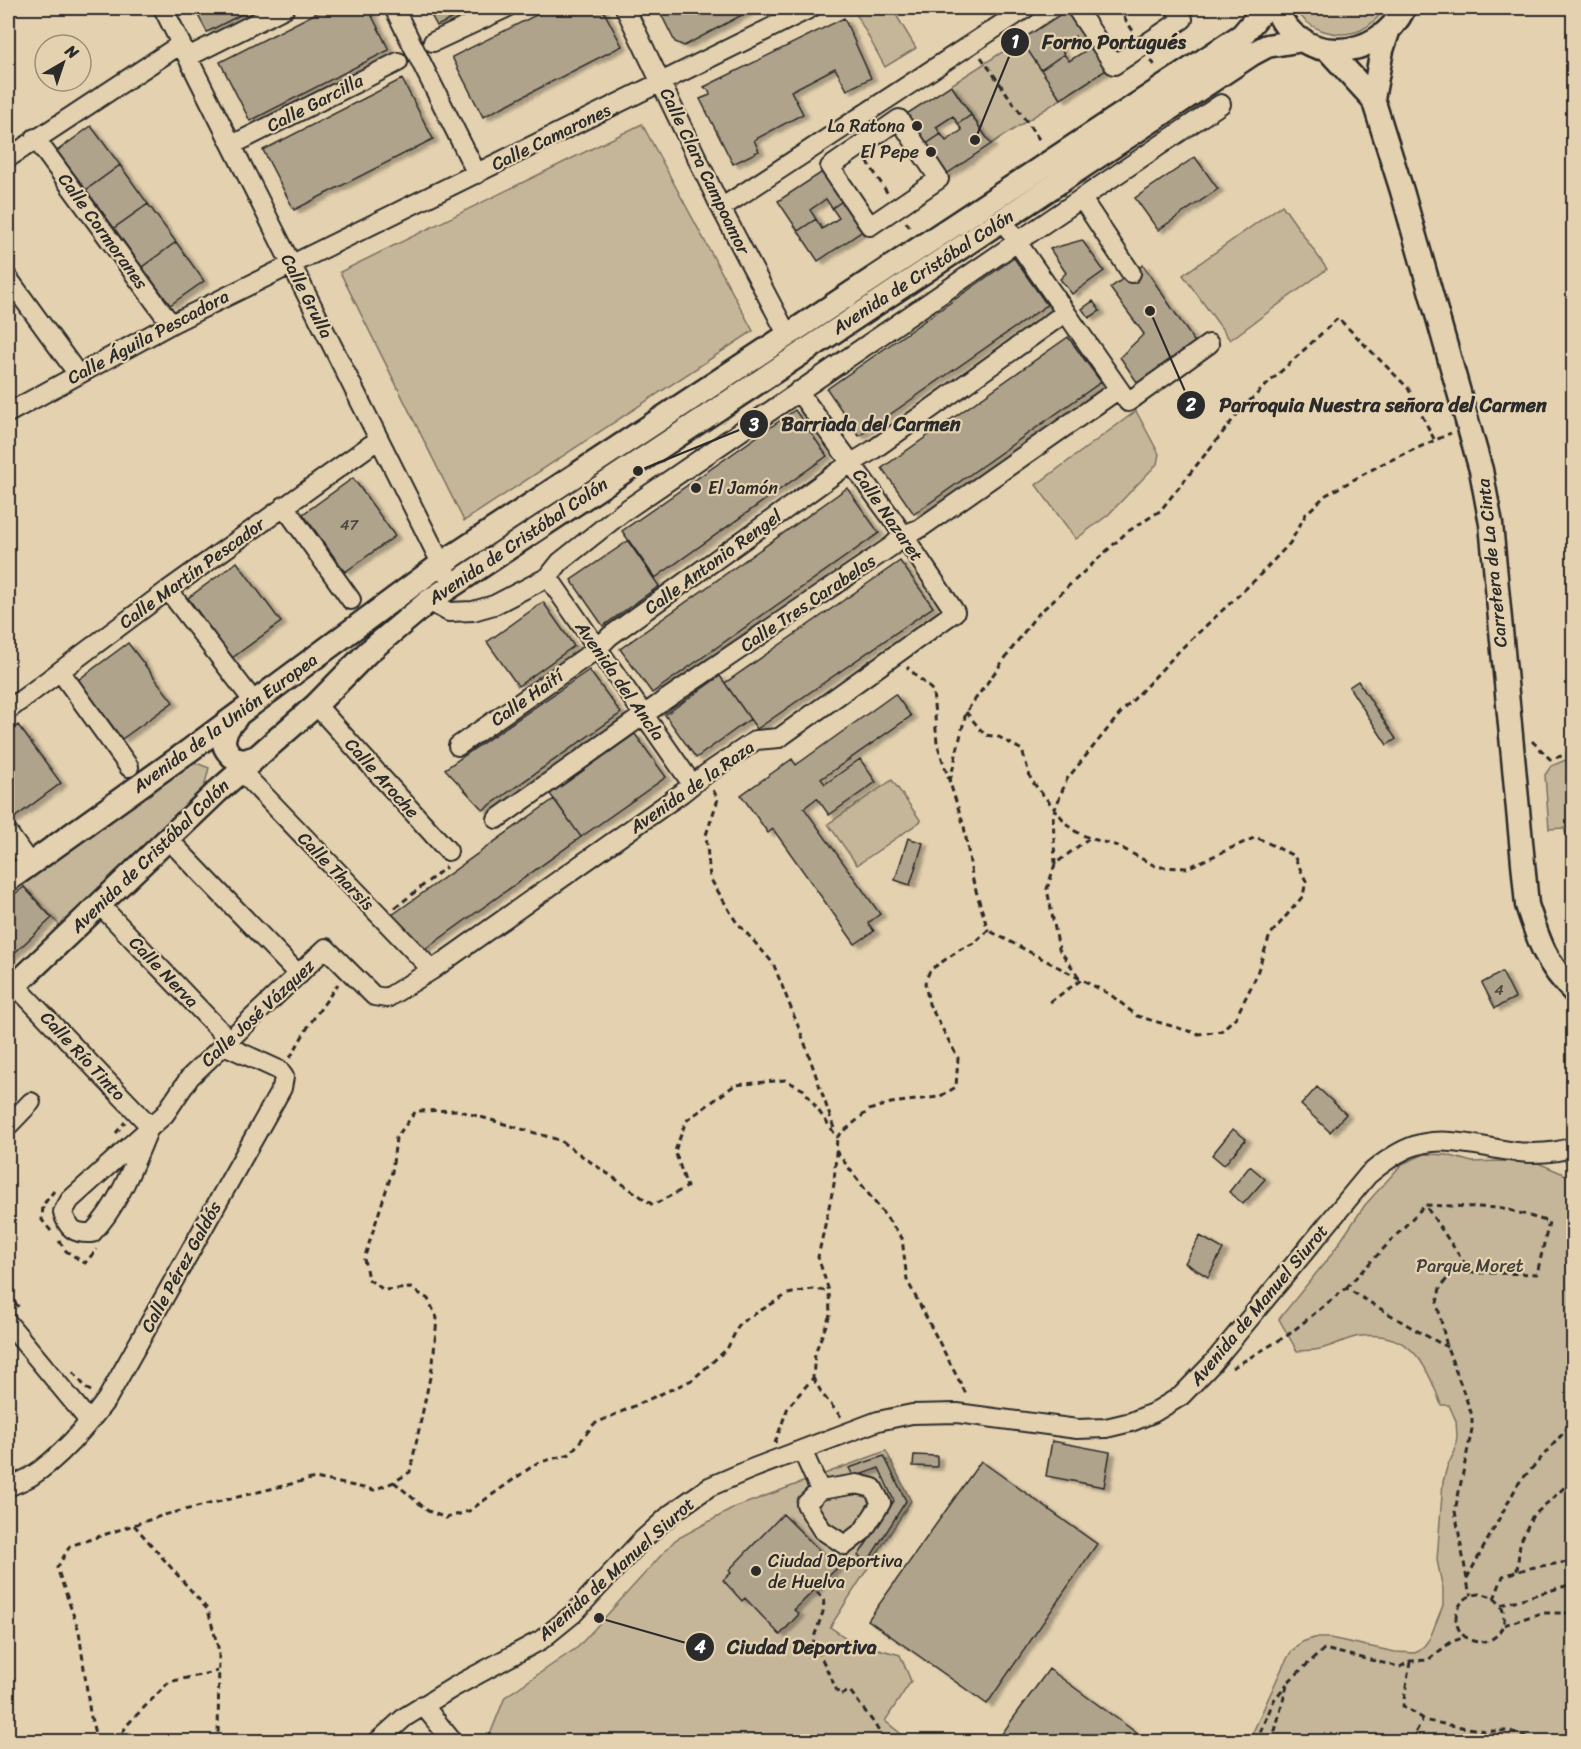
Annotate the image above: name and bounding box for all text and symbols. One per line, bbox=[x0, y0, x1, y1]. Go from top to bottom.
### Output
callout: Forno Portugués bbox=[1000, 23, 1199, 61]
text: Forno Portugués bbox=[1041, 25, 1187, 60]
text: 1 bbox=[1011, 26, 1019, 58]
north arrow bbox=[33, 33, 93, 93]
text: N bbox=[58, 36, 86, 67]
street label: Calle Garcilla bbox=[261, 64, 370, 141]
street label: Calle Clara Campoamor bbox=[651, 82, 760, 261]
street label: Calle Camarones bbox=[486, 94, 617, 180]
place label: La Ratona bbox=[827, 110, 905, 142]
marker: La Ratona bbox=[910, 119, 924, 133]
place label: El Pepe bbox=[860, 136, 919, 168]
marker: El Pepe bbox=[924, 145, 938, 159]
street label: Calle Cormoranes bbox=[49, 166, 157, 297]
street label: Avenida de Cristóbal Colón bbox=[825, 201, 1021, 344]
street label: Calle Grulla bbox=[272, 248, 342, 344]
street label: Calle Águila Pescadora bbox=[61, 281, 235, 393]
callout: Parroquia Nuestra señora del Carmen bbox=[1176, 386, 1559, 424]
text: Parroquia Nuestra señora del Carmen bbox=[1219, 388, 1547, 423]
text: 2 bbox=[1185, 389, 1197, 421]
callout: Barriada del Carmen bbox=[739, 405, 973, 443]
text: Barriada del Carmen bbox=[781, 407, 961, 442]
text: 3 bbox=[748, 409, 759, 441]
street label: Calle Nazaret bbox=[844, 461, 932, 569]
street label: Avenida de Cristóbal Colón bbox=[421, 468, 615, 614]
place label: El Jamón bbox=[708, 472, 778, 504]
street label: Carretera de La Cinta bbox=[1467, 476, 1517, 649]
marker: El Jamón bbox=[689, 481, 703, 495]
street label: Calle Antonio Rengel bbox=[637, 500, 790, 623]
street label: Calle Martín Pescador bbox=[112, 508, 273, 637]
house number: 47 bbox=[340, 512, 359, 538]
street label: Calle Tres Carabelas bbox=[733, 545, 883, 661]
street label: Avenida del Ancla bbox=[566, 613, 673, 748]
street label: Avenida de la Unión Europea bbox=[125, 644, 325, 802]
street label: Calle Haití bbox=[484, 660, 572, 735]
street label: Calle Aroche bbox=[337, 730, 427, 826]
street label: Avenida de la Raza bbox=[622, 732, 761, 843]
street label: Avenida de Cristóbal Colón bbox=[62, 771, 237, 942]
street label: Calle Tharsis bbox=[290, 824, 383, 919]
street label: Calle Nerva bbox=[121, 928, 207, 1016]
street label: Calle José Vázquez bbox=[193, 951, 323, 1075]
house number: 4 bbox=[1494, 977, 1504, 1003]
street label: Calle Río Tinto bbox=[32, 1003, 134, 1109]
street label: Calle Pérez Galdós bbox=[132, 1195, 231, 1339]
street label: Avenida de Manuel Siurot bbox=[1181, 1217, 1337, 1394]
park label: Parque Moret bbox=[1416, 1250, 1524, 1282]
street label: Avenida de Manuel Siurot bbox=[529, 1489, 702, 1650]
place label: Ciudad Deportiva de Huelva bbox=[768, 1545, 903, 1598]
marker: Ciudad Deportiva de Huelva bbox=[749, 1564, 763, 1578]
callout: Ciudad Deportiva bbox=[685, 1628, 888, 1666]
text: Ciudad Deportiva bbox=[726, 1630, 877, 1665]
text: 4 bbox=[693, 1631, 706, 1663]

